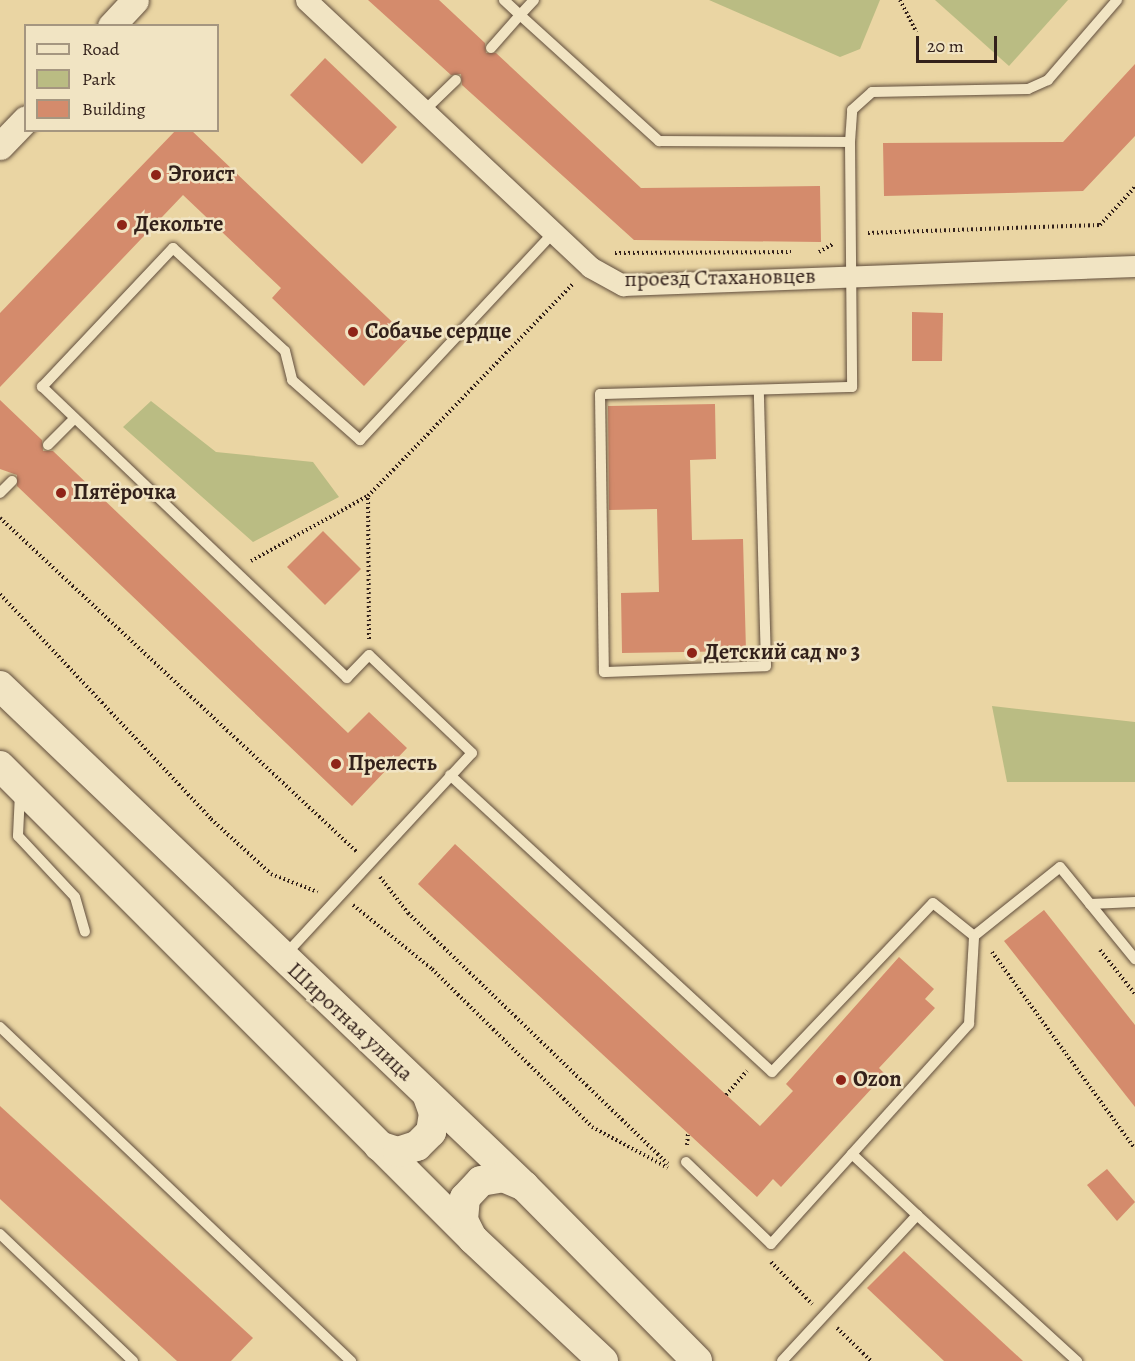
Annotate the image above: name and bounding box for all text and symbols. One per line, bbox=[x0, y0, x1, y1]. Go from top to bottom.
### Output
legend bbox=[24, 24, 219, 132]
scale bar bbox=[919, 24, 1000, 62]
text: 20 m bbox=[927, 34, 964, 58]
text: Road bbox=[82, 37, 119, 61]
text: Park bbox=[82, 67, 116, 91]
text: Building bbox=[82, 97, 146, 121]
place label: Эгоист bbox=[168, 162, 235, 188]
marker: Эгоист bbox=[149, 168, 163, 182]
place label: Декольте bbox=[134, 212, 223, 238]
marker: Декольте bbox=[115, 218, 129, 232]
street label: проезд Стахановцев bbox=[624, 263, 816, 293]
place label: Собачье сердце bbox=[365, 319, 512, 345]
marker: Собачье сердце bbox=[346, 325, 360, 339]
place label: Пятёрочка bbox=[73, 480, 176, 506]
marker: Пятёрочка bbox=[54, 486, 68, 500]
place label: Детский сад № 3 bbox=[704, 640, 860, 666]
marker: Детский сад № 3 bbox=[685, 646, 699, 660]
place label: Прелесть bbox=[348, 751, 437, 777]
marker: Прелесть bbox=[329, 757, 343, 771]
street label: Широтная улица bbox=[282, 957, 418, 1087]
place label: Ozon bbox=[853, 1067, 902, 1093]
marker: Ozon bbox=[834, 1073, 848, 1087]

